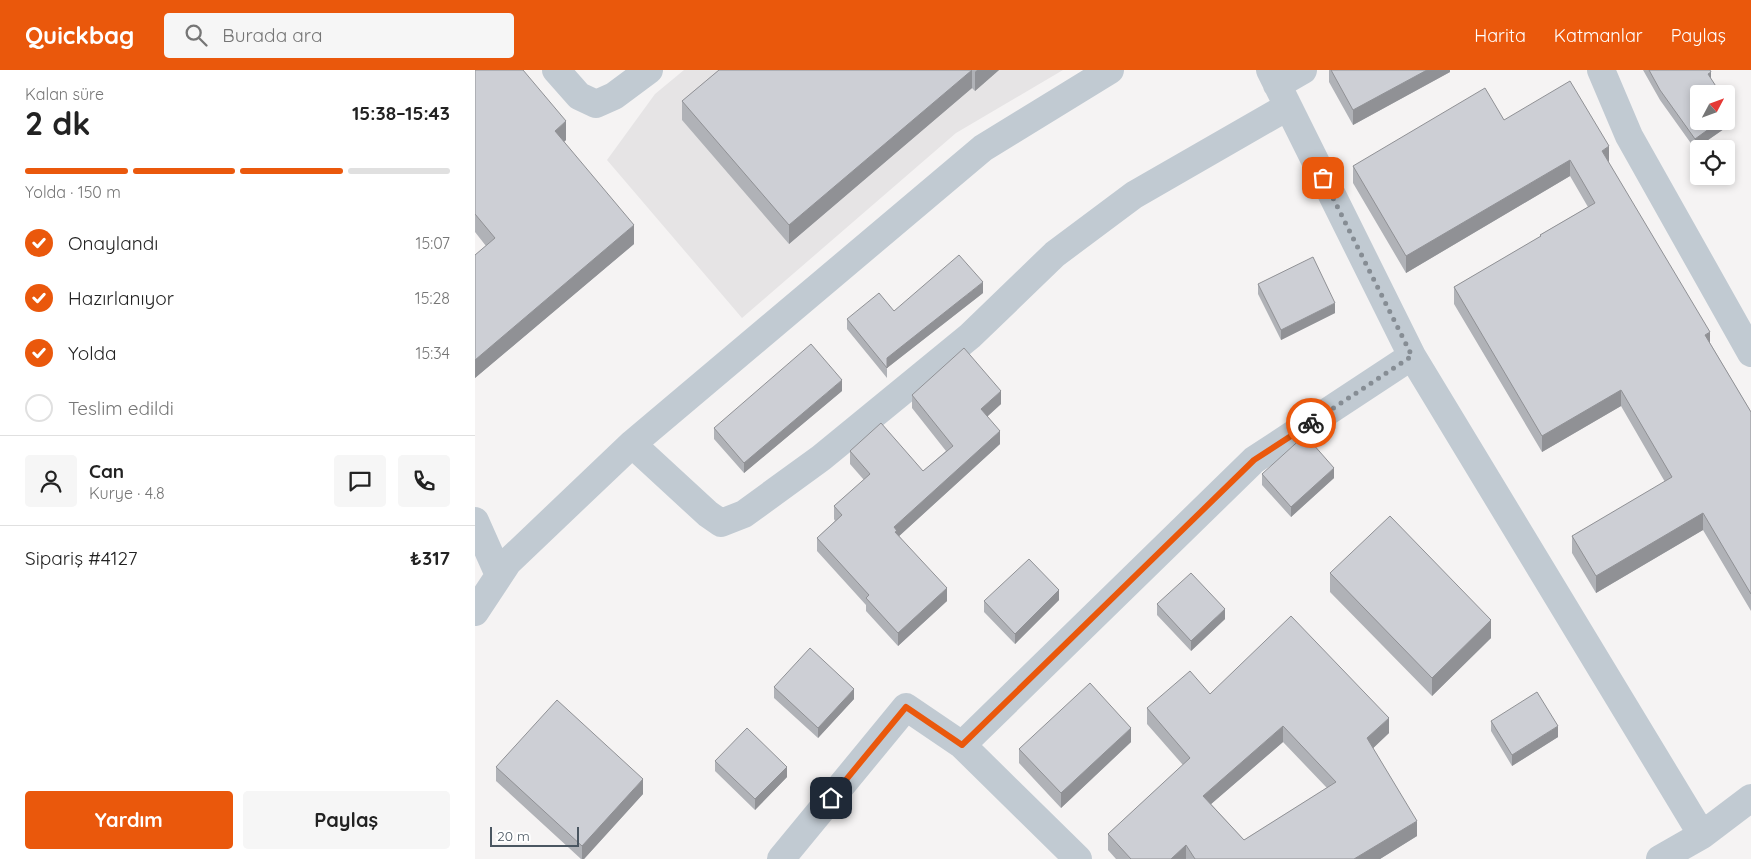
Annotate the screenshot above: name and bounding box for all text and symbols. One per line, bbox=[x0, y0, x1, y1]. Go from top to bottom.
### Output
search box bbox=[164, 13, 514, 58]
text: Quickbag bbox=[25, 20, 134, 50]
icon: search bbox=[182, 21, 210, 49]
text: Burada ara bbox=[222, 23, 322, 47]
text: Harita bbox=[1474, 24, 1526, 47]
text: Katmanlar bbox=[1554, 24, 1643, 47]
text: Paylaş bbox=[1671, 24, 1726, 47]
text: Kalan süre bbox=[25, 84, 104, 104]
north arrow bbox=[1690, 85, 1735, 130]
map controls bbox=[1690, 85, 1735, 185]
text: 15:38–15:43 bbox=[352, 101, 450, 125]
text: 2 dk bbox=[25, 103, 90, 143]
button: locate bbox=[1690, 140, 1735, 185]
pin bbox=[1302, 157, 1344, 199]
icon: bag bbox=[1309, 164, 1337, 192]
text: Yolda · 150 m bbox=[25, 182, 121, 202]
icon: check bbox=[25, 229, 53, 257]
text: Onaylandı bbox=[68, 231, 158, 255]
text: 15:07 bbox=[416, 233, 450, 253]
icon: check bbox=[25, 284, 53, 312]
text: Hazırlanıyor bbox=[68, 286, 174, 310]
text: 15:28 bbox=[415, 288, 450, 308]
icon: check bbox=[25, 339, 53, 367]
text: Yolda bbox=[68, 341, 117, 365]
text: 15:34 bbox=[416, 343, 450, 363]
text: Teslim edildi bbox=[68, 396, 174, 420]
courier bbox=[1286, 398, 1336, 448]
icon: bike bbox=[1297, 409, 1325, 437]
button: person bbox=[25, 455, 77, 507]
button: chat bbox=[334, 455, 386, 507]
button: phone bbox=[398, 455, 450, 507]
text: Can bbox=[89, 459, 124, 483]
text: Kurye · 4.8 bbox=[89, 483, 165, 503]
text: Sipariş #4127 bbox=[25, 546, 138, 570]
text: ₺317 bbox=[410, 546, 450, 570]
pin bbox=[810, 777, 852, 819]
icon: home bbox=[817, 784, 845, 812]
button: Yardım bbox=[25, 791, 233, 849]
button: Paylaş bbox=[243, 791, 450, 849]
scale bar bbox=[490, 824, 579, 847]
text: 20 m bbox=[497, 827, 530, 845]

